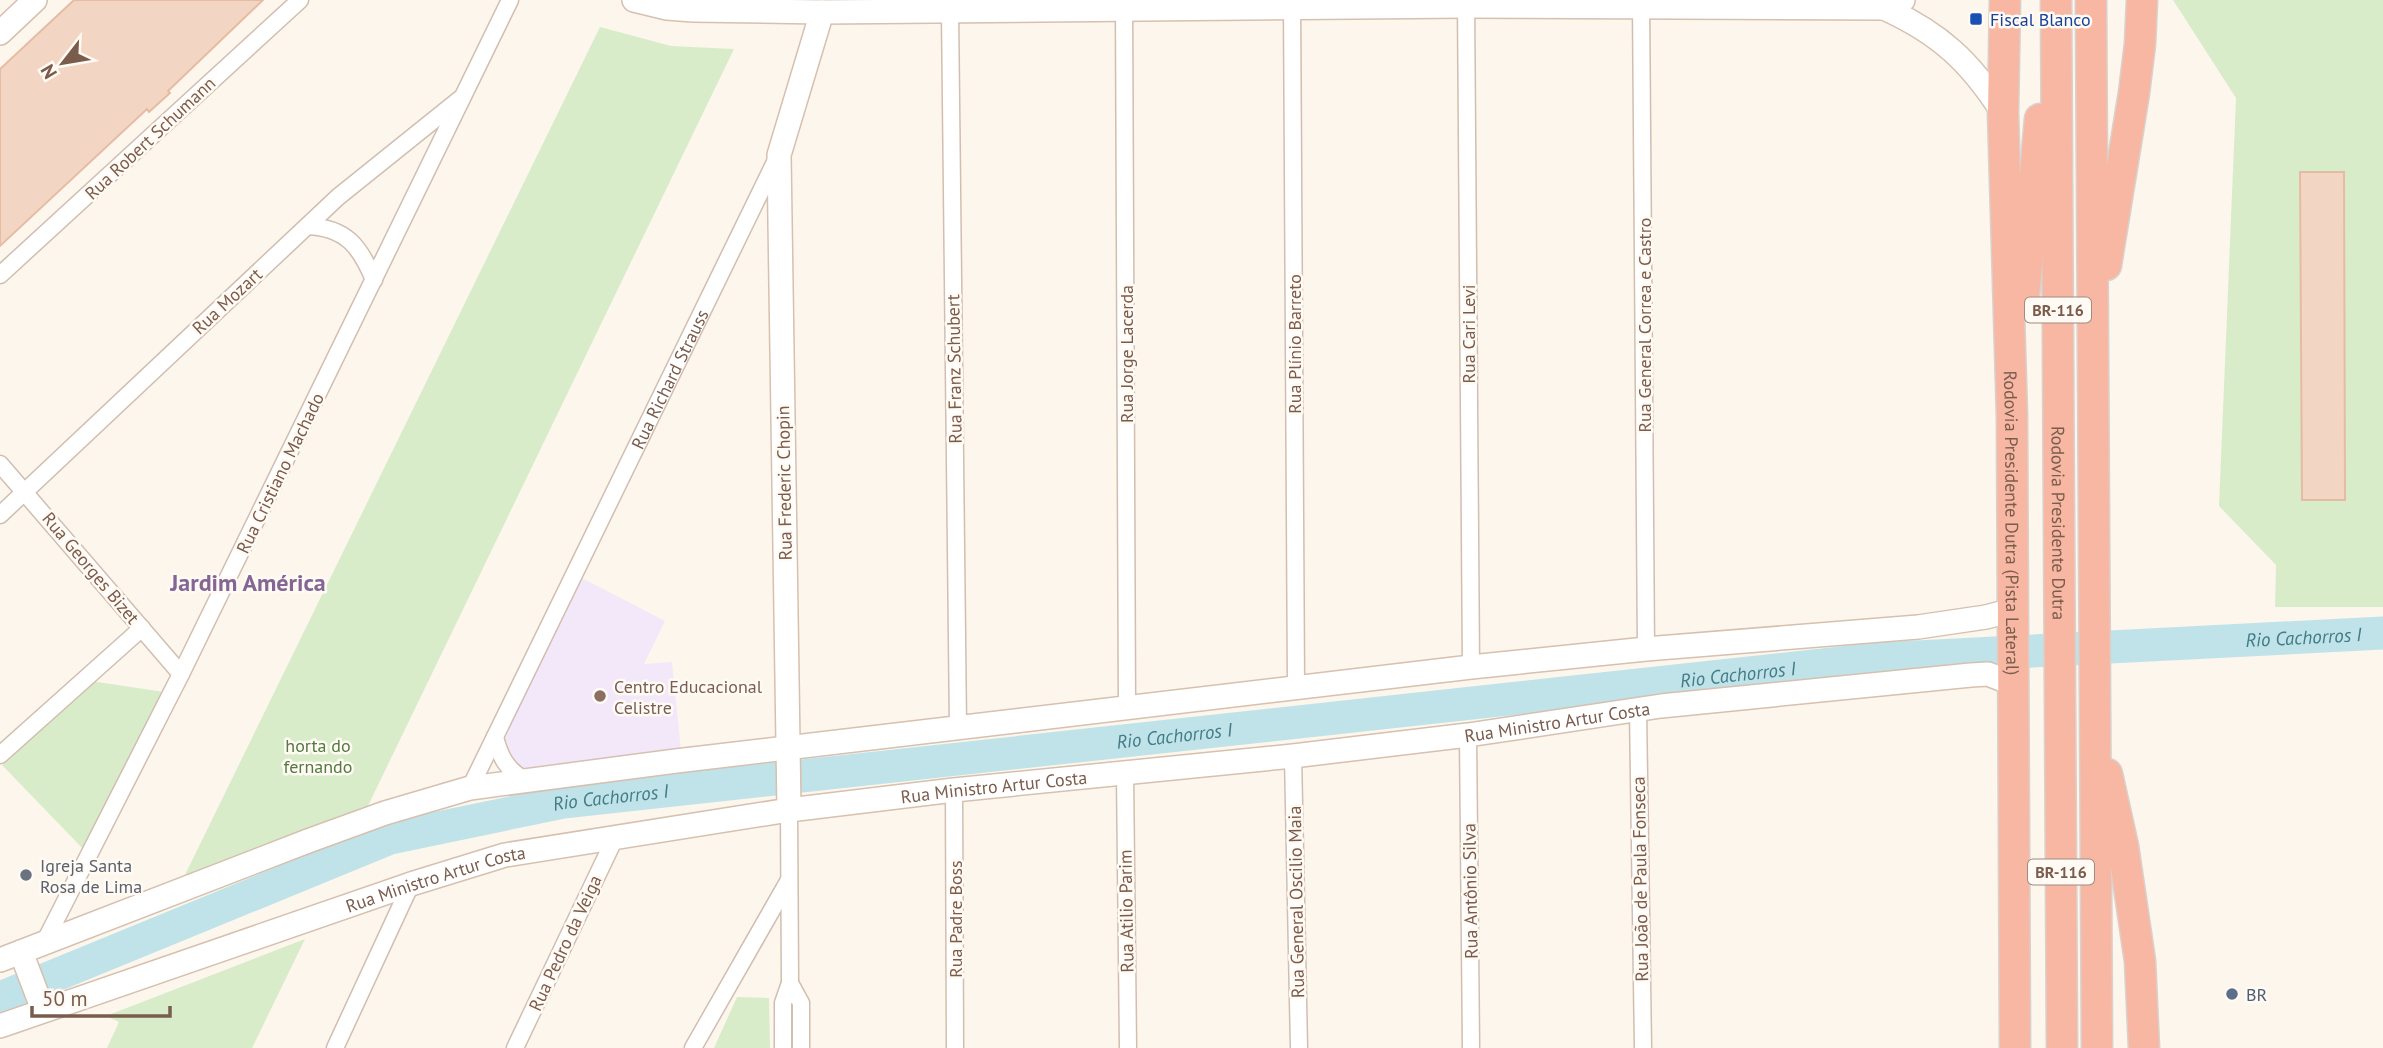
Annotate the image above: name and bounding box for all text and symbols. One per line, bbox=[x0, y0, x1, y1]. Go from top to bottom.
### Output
place label: Fiscal Blanco bbox=[1990, 8, 2091, 31]
marker: Fiscal Blanco bbox=[1968, 11, 1984, 27]
north arrow bbox=[28, 28, 98, 98]
text: N bbox=[35, 60, 62, 83]
street label: Rua Robert Schumann bbox=[80, 71, 220, 205]
street label: Rua General Correa e Castro bbox=[1633, 218, 1656, 432]
street label: Rua Mozart bbox=[187, 263, 267, 339]
street label: Rua Plínio Barreto bbox=[1283, 274, 1306, 414]
street label: Rua Cari Levi bbox=[1457, 284, 1480, 384]
street label: Rua Jorge Lacerda bbox=[1115, 285, 1138, 423]
street label: Rua Franz Schubert bbox=[941, 294, 967, 444]
road number: BR-116 bbox=[2025, 298, 2091, 322]
street label: Rua Richard Strauss bbox=[626, 305, 713, 453]
street label: Rodovia Presidente Dutra (Pista Lateral) bbox=[1999, 370, 2025, 675]
street label: Rua Cristiano Machado bbox=[231, 389, 329, 557]
street label: Rua Frederic Chopin bbox=[771, 405, 797, 561]
street label: Rodovia Presidente Dutra bbox=[2047, 426, 2071, 620]
street label: Rua Georges Bizet bbox=[37, 507, 145, 629]
district label: Jardim América bbox=[169, 567, 326, 598]
water label: Rio Cachorros I bbox=[2245, 622, 2363, 652]
water label: Rio Cachorros I bbox=[1679, 656, 1798, 692]
place label: Centro Educacional Celistre bbox=[614, 675, 763, 719]
marker: Centro Educacional Celistre bbox=[592, 688, 608, 704]
street label: Rua Ministro Artur Costa bbox=[1463, 696, 1651, 747]
water label: Rio Cachorros I bbox=[1115, 717, 1234, 754]
park label: horta do fernando bbox=[284, 734, 352, 778]
street label: Rua Ministro Artur Costa bbox=[899, 765, 1088, 808]
street label: Rua João de Paula Fonseca bbox=[1627, 776, 1653, 982]
water label: Rio Cachorros I bbox=[550, 779, 670, 816]
street label: Rua General Oscilio Maia bbox=[1283, 806, 1309, 998]
street label: Rua Antônio Silva bbox=[1457, 823, 1483, 959]
street label: Rua Ministro Artur Costa bbox=[342, 840, 527, 917]
street label: Rua Atilio Parim bbox=[1113, 849, 1139, 973]
place label: Igreja Santa Rosa de Lima bbox=[40, 854, 142, 898]
street label: Rua Padre Boss bbox=[944, 860, 967, 978]
road number: BR-116 bbox=[2028, 860, 2094, 884]
marker: Igreja Santa Rosa de Lima bbox=[18, 867, 34, 883]
street label: Rua Pedro da Veiga bbox=[523, 871, 607, 1015]
scale bar bbox=[32, 974, 170, 1018]
place label: BR bbox=[2246, 983, 2268, 1006]
text: 50 m bbox=[42, 985, 88, 1012]
marker: BR bbox=[2224, 986, 2240, 1002]

